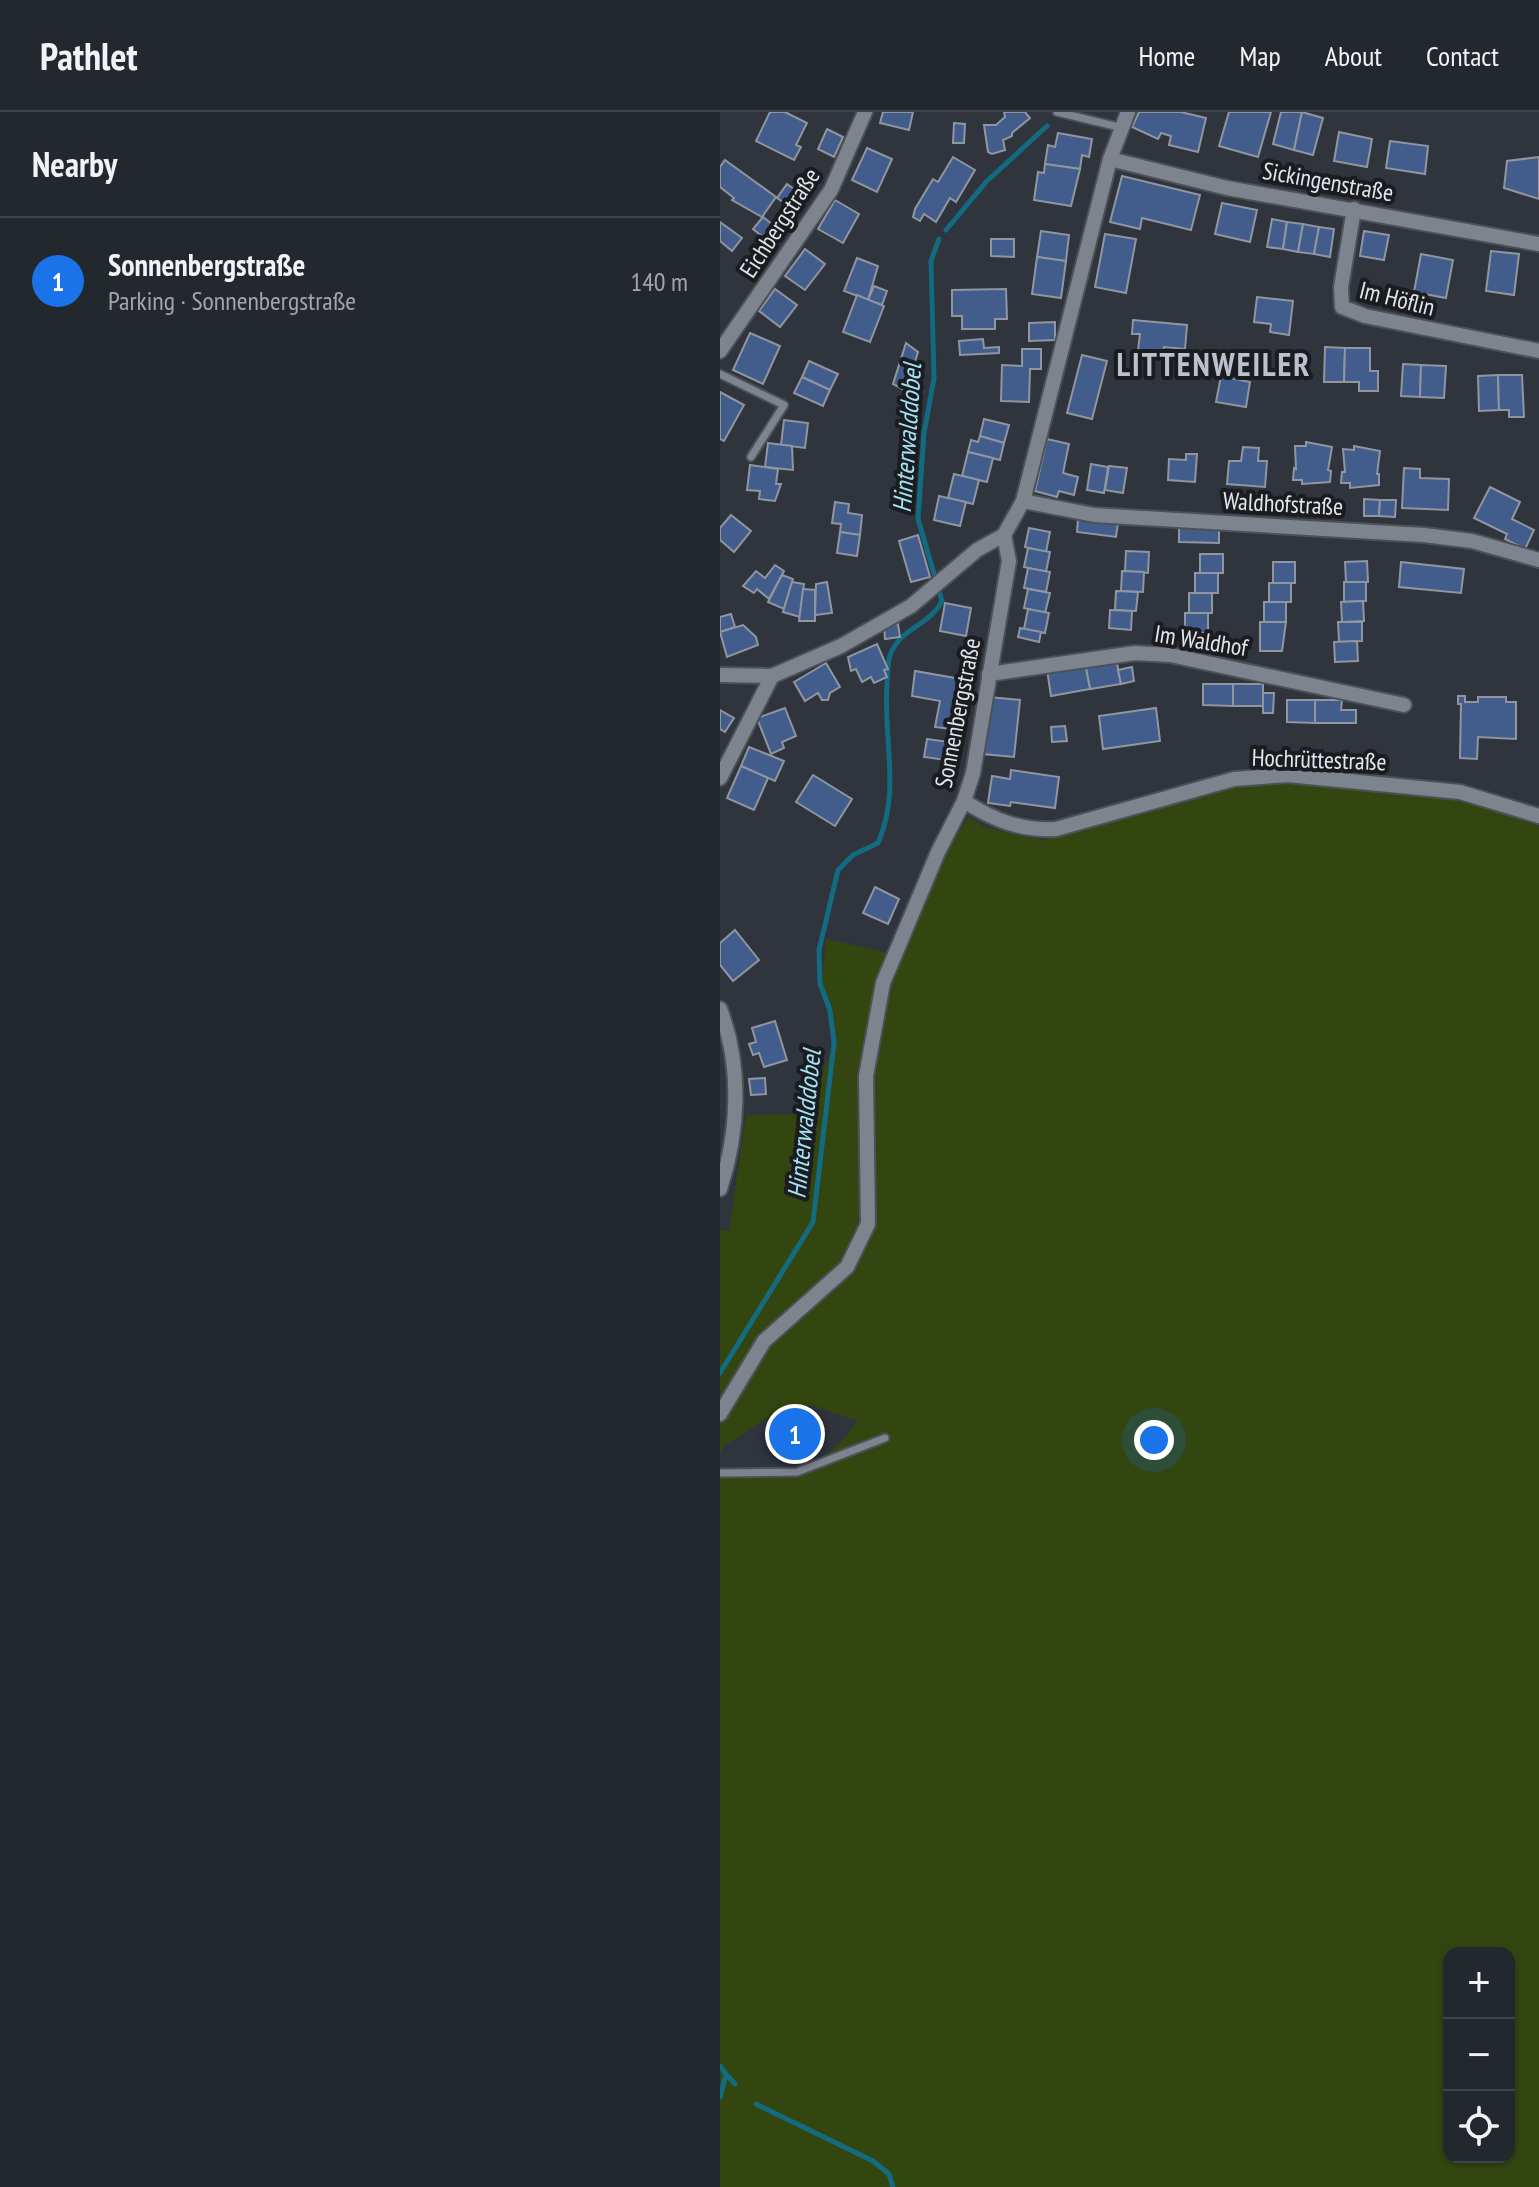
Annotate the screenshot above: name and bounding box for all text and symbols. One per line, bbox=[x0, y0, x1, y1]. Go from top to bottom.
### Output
text: Pathlet bbox=[40, 31, 138, 80]
text: Home bbox=[1139, 37, 1195, 74]
text: Map bbox=[1239, 37, 1281, 74]
text: About bbox=[1325, 37, 1382, 74]
text: Contact bbox=[1426, 37, 1499, 74]
text: Nearby bbox=[32, 142, 117, 186]
street label: Sickingenstraße bbox=[1260, 155, 1396, 208]
street label: Eichbergstraße bbox=[733, 162, 826, 283]
text: Sonnenbergstraße bbox=[108, 245, 305, 284]
text: 1 bbox=[52, 265, 64, 298]
text: 140 m bbox=[630, 265, 688, 298]
street label: Im Höflin bbox=[1356, 274, 1438, 323]
text: Parking · Sonnenbergstraße bbox=[108, 284, 356, 317]
district label: LITTENWEILER bbox=[1117, 343, 1311, 385]
water label: Hinterwalddobel bbox=[885, 359, 928, 514]
street label: Waldhofstraße bbox=[1222, 485, 1344, 522]
street label: Im Waldhof bbox=[1152, 618, 1251, 663]
street label: Sonnenbergstraße bbox=[928, 635, 987, 790]
street label: Hochrüttestraße bbox=[1251, 742, 1387, 777]
water label: Hinterwalddobel bbox=[779, 1045, 828, 1200]
pin: 1 bbox=[769, 1404, 821, 1464]
your location bbox=[1134, 1420, 1174, 1460]
map controls bbox=[1443, 1947, 1515, 2163]
button: + bbox=[1443, 1947, 1515, 2019]
button: − bbox=[1443, 2019, 1515, 2091]
button: locate bbox=[1443, 2091, 1515, 2163]

